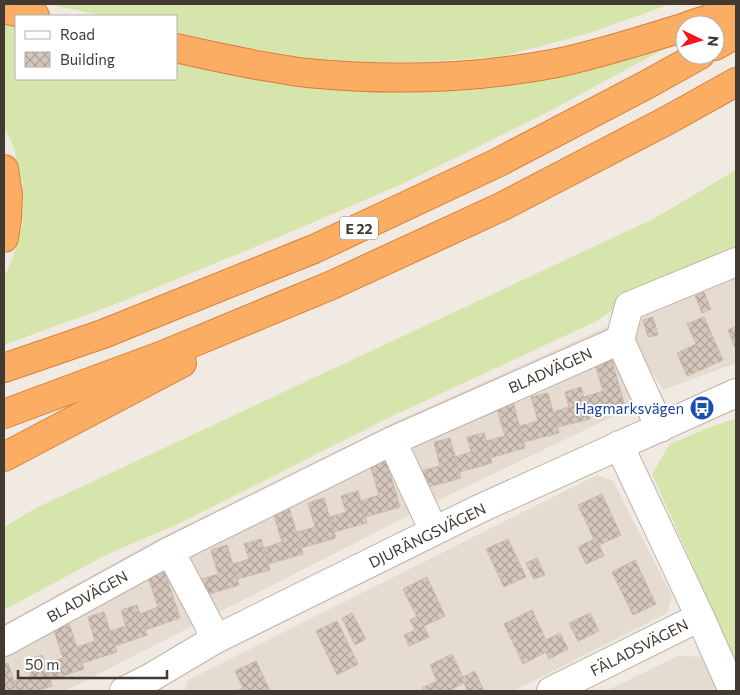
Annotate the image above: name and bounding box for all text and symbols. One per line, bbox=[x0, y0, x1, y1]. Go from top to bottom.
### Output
legend bbox=[15, 15, 178, 80]
north arrow bbox=[675, 15, 725, 65]
text: Road bbox=[60, 25, 95, 43]
text: N bbox=[705, 35, 722, 47]
text: Building bbox=[60, 50, 115, 68]
road number: E 22 bbox=[340, 217, 378, 240]
street label: BLADVÄGEN bbox=[505, 344, 595, 396]
bus stop icon: Hagmarksvägen bbox=[689, 395, 715, 421]
place label: Hagmarksvägen bbox=[575, 399, 684, 417]
street label: DJURÄNGSVÄGEN bbox=[366, 499, 488, 571]
street label: BLADVÄGEN bbox=[43, 566, 131, 626]
street label: FÄLADSVÄGEN bbox=[587, 615, 691, 679]
scale bar bbox=[18, 648, 166, 680]
text: 50 m bbox=[25, 655, 59, 673]

